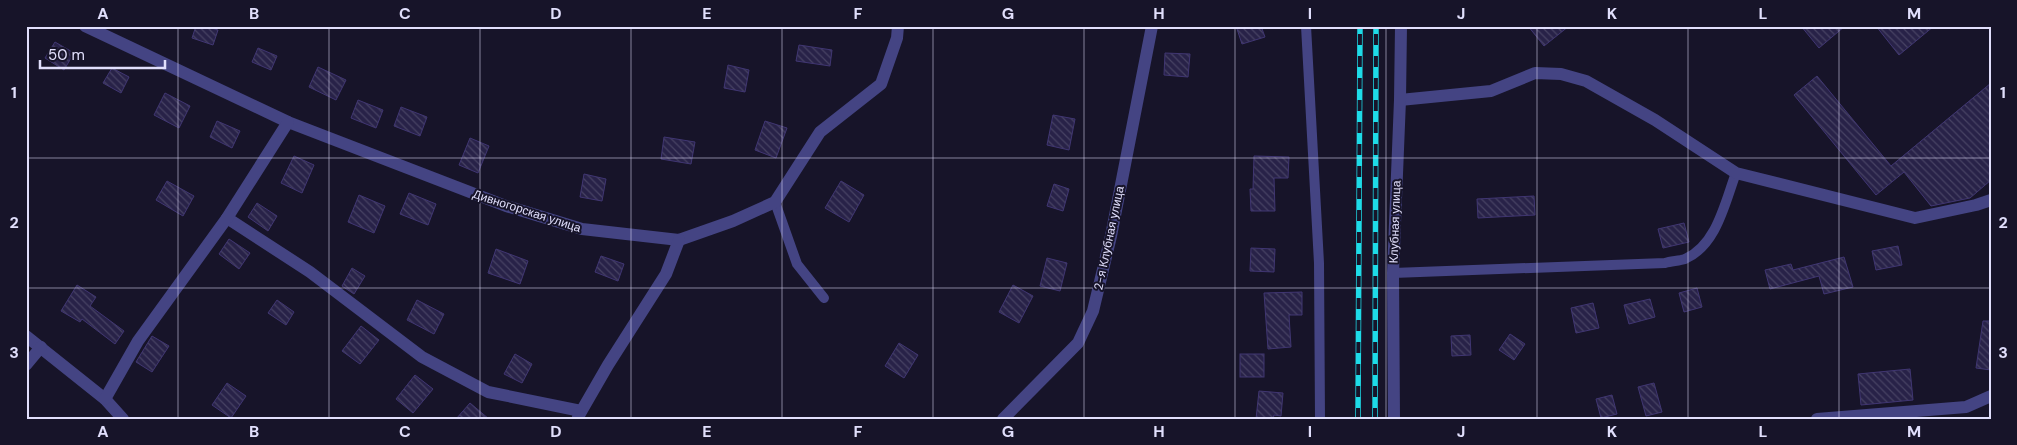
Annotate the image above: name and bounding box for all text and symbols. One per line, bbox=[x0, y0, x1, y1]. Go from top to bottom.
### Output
text: A bbox=[97, 3, 109, 24]
text: B bbox=[249, 3, 259, 24]
text: C bbox=[399, 3, 411, 24]
text: D bbox=[550, 3, 562, 24]
text: E bbox=[702, 3, 712, 24]
text: F bbox=[854, 3, 863, 24]
text: G bbox=[1002, 3, 1014, 24]
text: H bbox=[1153, 3, 1165, 24]
text: I bbox=[1308, 3, 1312, 24]
text: J bbox=[1457, 3, 1465, 24]
text: K bbox=[1607, 3, 1618, 24]
text: L bbox=[1759, 3, 1768, 24]
text: M bbox=[1907, 3, 1921, 24]
scale bar bbox=[40, 38, 165, 70]
text: 50 m bbox=[48, 45, 85, 65]
text: 1 bbox=[11, 82, 17, 103]
text: 1 bbox=[2000, 82, 2006, 103]
street label: Клубная улица bbox=[1386, 180, 1404, 264]
street label: 2-я Клубная улица bbox=[1090, 184, 1128, 292]
street label: Дивногорская улица bbox=[471, 186, 583, 236]
text: 2 bbox=[9, 212, 19, 233]
text: 2 bbox=[1998, 212, 2008, 233]
text: 3 bbox=[9, 342, 19, 363]
text: 3 bbox=[1998, 342, 2008, 363]
text: A bbox=[97, 421, 109, 442]
text: B bbox=[249, 421, 259, 442]
text: C bbox=[399, 421, 411, 442]
text: D bbox=[550, 421, 562, 442]
text: E bbox=[702, 421, 712, 442]
text: F bbox=[854, 421, 863, 442]
text: G bbox=[1002, 421, 1014, 442]
text: H bbox=[1153, 421, 1165, 442]
text: I bbox=[1308, 421, 1312, 442]
text: J bbox=[1457, 421, 1465, 442]
text: K bbox=[1607, 421, 1618, 442]
text: L bbox=[1759, 421, 1768, 442]
text: M bbox=[1907, 421, 1921, 442]

